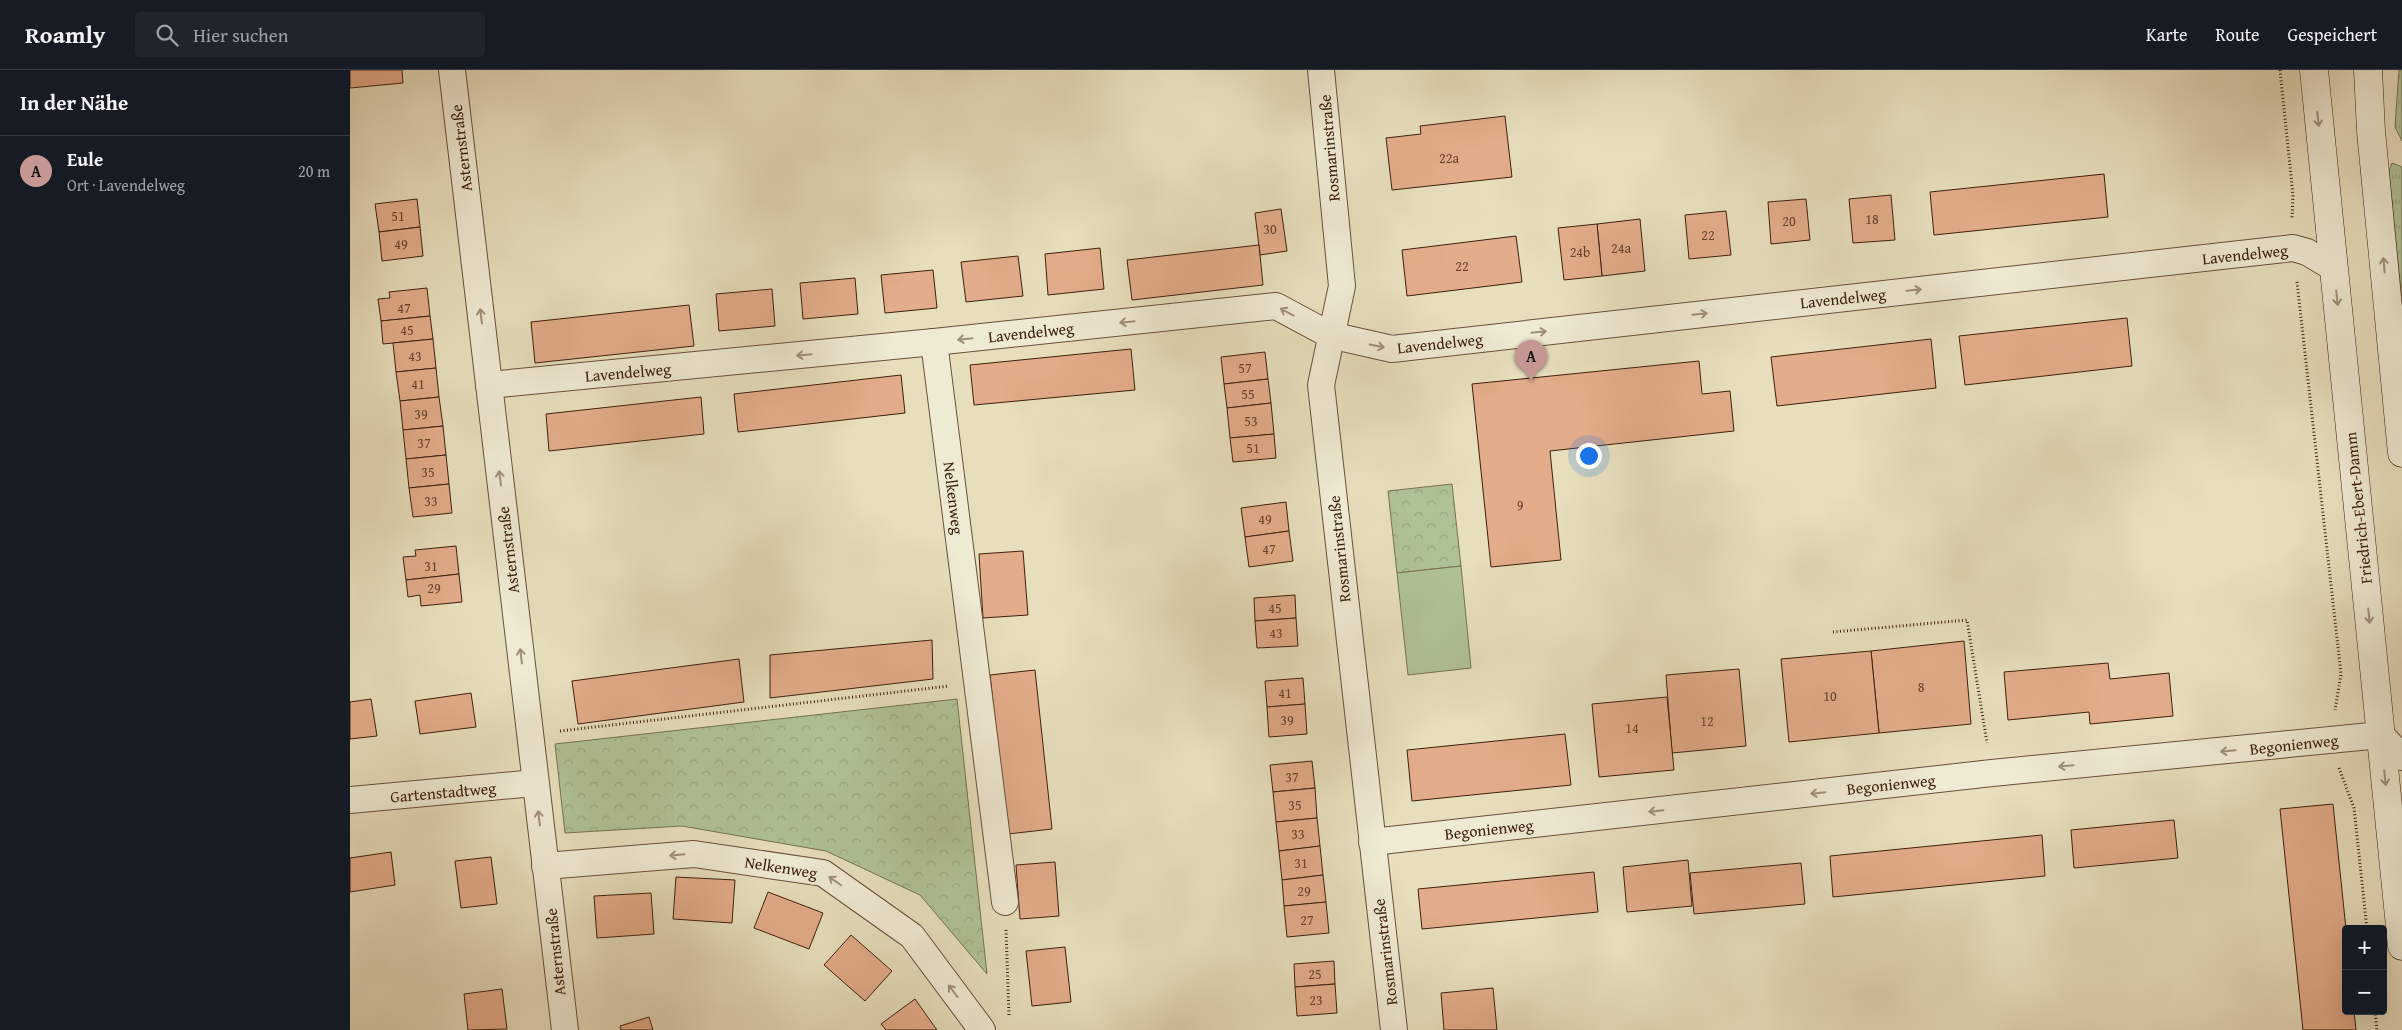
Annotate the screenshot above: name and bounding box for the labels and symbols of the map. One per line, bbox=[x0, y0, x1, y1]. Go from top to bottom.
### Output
street label: Rosmarinstraße bbox=[1312, 93, 1346, 203]
street label: Asternstraße bbox=[444, 103, 478, 193]
one-way arrow bbox=[2314, 110, 2323, 126]
house number: 22a bbox=[1439, 148, 1459, 168]
house number: 51 bbox=[391, 206, 405, 226]
house number: 18 bbox=[1865, 209, 1879, 229]
house number: 20 bbox=[1782, 211, 1796, 231]
house number: 30 bbox=[1263, 219, 1277, 239]
house number: 22 bbox=[1701, 225, 1715, 245]
house number: 49 bbox=[394, 234, 408, 254]
house number: 24a bbox=[1611, 238, 1631, 258]
street label: Lavendelweg bbox=[2201, 238, 2289, 270]
house number: 24b bbox=[1570, 242, 1590, 262]
house number: 22 bbox=[1455, 256, 1469, 276]
one-way arrow bbox=[2379, 257, 2389, 273]
street label: Lavendelweg bbox=[1799, 282, 1887, 314]
one-way arrow bbox=[1906, 285, 1922, 295]
one-way arrow bbox=[2332, 289, 2342, 305]
house number: 47 bbox=[397, 298, 411, 318]
one-way arrow bbox=[1280, 307, 1295, 316]
one-way arrow bbox=[476, 309, 486, 325]
one-way arrow bbox=[1692, 309, 1708, 319]
street label: Lavendelweg bbox=[987, 316, 1075, 348]
one-way arrow bbox=[1119, 317, 1135, 327]
house number: 45 bbox=[400, 320, 414, 340]
street label: Lavendelweg bbox=[1396, 327, 1484, 359]
one-way arrow bbox=[1530, 327, 1546, 337]
one-way arrow bbox=[958, 334, 974, 344]
pin: A bbox=[1515, 340, 1547, 381]
one-way arrow bbox=[1369, 342, 1385, 351]
house number: 43 bbox=[408, 346, 422, 366]
one-way arrow bbox=[796, 350, 812, 360]
street label: Lavendelweg bbox=[584, 356, 672, 388]
house number: 57 bbox=[1238, 358, 1252, 378]
house number: 41 bbox=[411, 374, 425, 394]
house number: 55 bbox=[1241, 384, 1255, 404]
house number: 39 bbox=[414, 404, 428, 424]
house number: 53 bbox=[1244, 411, 1258, 431]
street label: Friedrich-Ebert-Damm bbox=[2338, 431, 2378, 585]
house number: 37 bbox=[417, 433, 431, 453]
house number: 51 bbox=[1246, 438, 1260, 458]
your location bbox=[1576, 443, 1602, 469]
street label: Nelkenweg bbox=[938, 460, 970, 536]
house number: 35 bbox=[421, 462, 435, 482]
one-way arrow bbox=[495, 470, 505, 486]
house number: 33 bbox=[424, 491, 438, 511]
street label: Rosmarinstraße bbox=[1321, 494, 1357, 604]
house number: 9 bbox=[1517, 495, 1524, 515]
street label: Asternstraße bbox=[491, 505, 525, 595]
house number: 49 bbox=[1258, 509, 1272, 529]
house number: 47 bbox=[1262, 539, 1276, 559]
house number: 31 bbox=[424, 556, 438, 576]
house number: 29 bbox=[427, 578, 441, 598]
house number: 45 bbox=[1268, 598, 1282, 618]
one-way arrow bbox=[2364, 608, 2374, 624]
house number: 43 bbox=[1269, 623, 1283, 643]
one-way arrow bbox=[516, 649, 526, 665]
house number: 8 bbox=[1918, 677, 1925, 697]
house number: 41 bbox=[1278, 683, 1292, 703]
house number: 10 bbox=[1823, 686, 1837, 706]
house number: 39 bbox=[1280, 710, 1294, 730]
house number: 12 bbox=[1700, 711, 1714, 731]
house number: 14 bbox=[1625, 718, 1639, 738]
street label: Begonienweg bbox=[2248, 727, 2340, 761]
one-way arrow bbox=[2220, 746, 2236, 755]
one-way arrow bbox=[2059, 761, 2075, 771]
house number: 37 bbox=[1285, 767, 1299, 787]
street label: Begonienweg bbox=[1845, 767, 1937, 801]
one-way arrow bbox=[2380, 769, 2390, 785]
street label: Gartenstadtweg bbox=[389, 775, 497, 809]
one-way arrow bbox=[1810, 788, 1826, 798]
house number: 35 bbox=[1288, 795, 1302, 815]
one-way arrow bbox=[1649, 806, 1665, 816]
one-way arrow bbox=[534, 810, 544, 826]
street label: Begonienweg bbox=[1443, 812, 1535, 846]
house number: 33 bbox=[1291, 824, 1305, 844]
street label: Nelkenweg bbox=[743, 849, 819, 885]
one-way arrow bbox=[669, 851, 685, 860]
house number: 31 bbox=[1294, 853, 1308, 873]
one-way arrow bbox=[828, 876, 842, 886]
house number: 29 bbox=[1297, 881, 1311, 901]
street label: Rosmarinstraße bbox=[1367, 897, 1403, 1007]
street label: Asternstraße bbox=[538, 907, 572, 997]
house number: 27 bbox=[1300, 910, 1314, 930]
house number: 25 bbox=[1308, 964, 1322, 984]
one-way arrow bbox=[947, 985, 958, 998]
house number: 23 bbox=[1309, 990, 1323, 1010]

